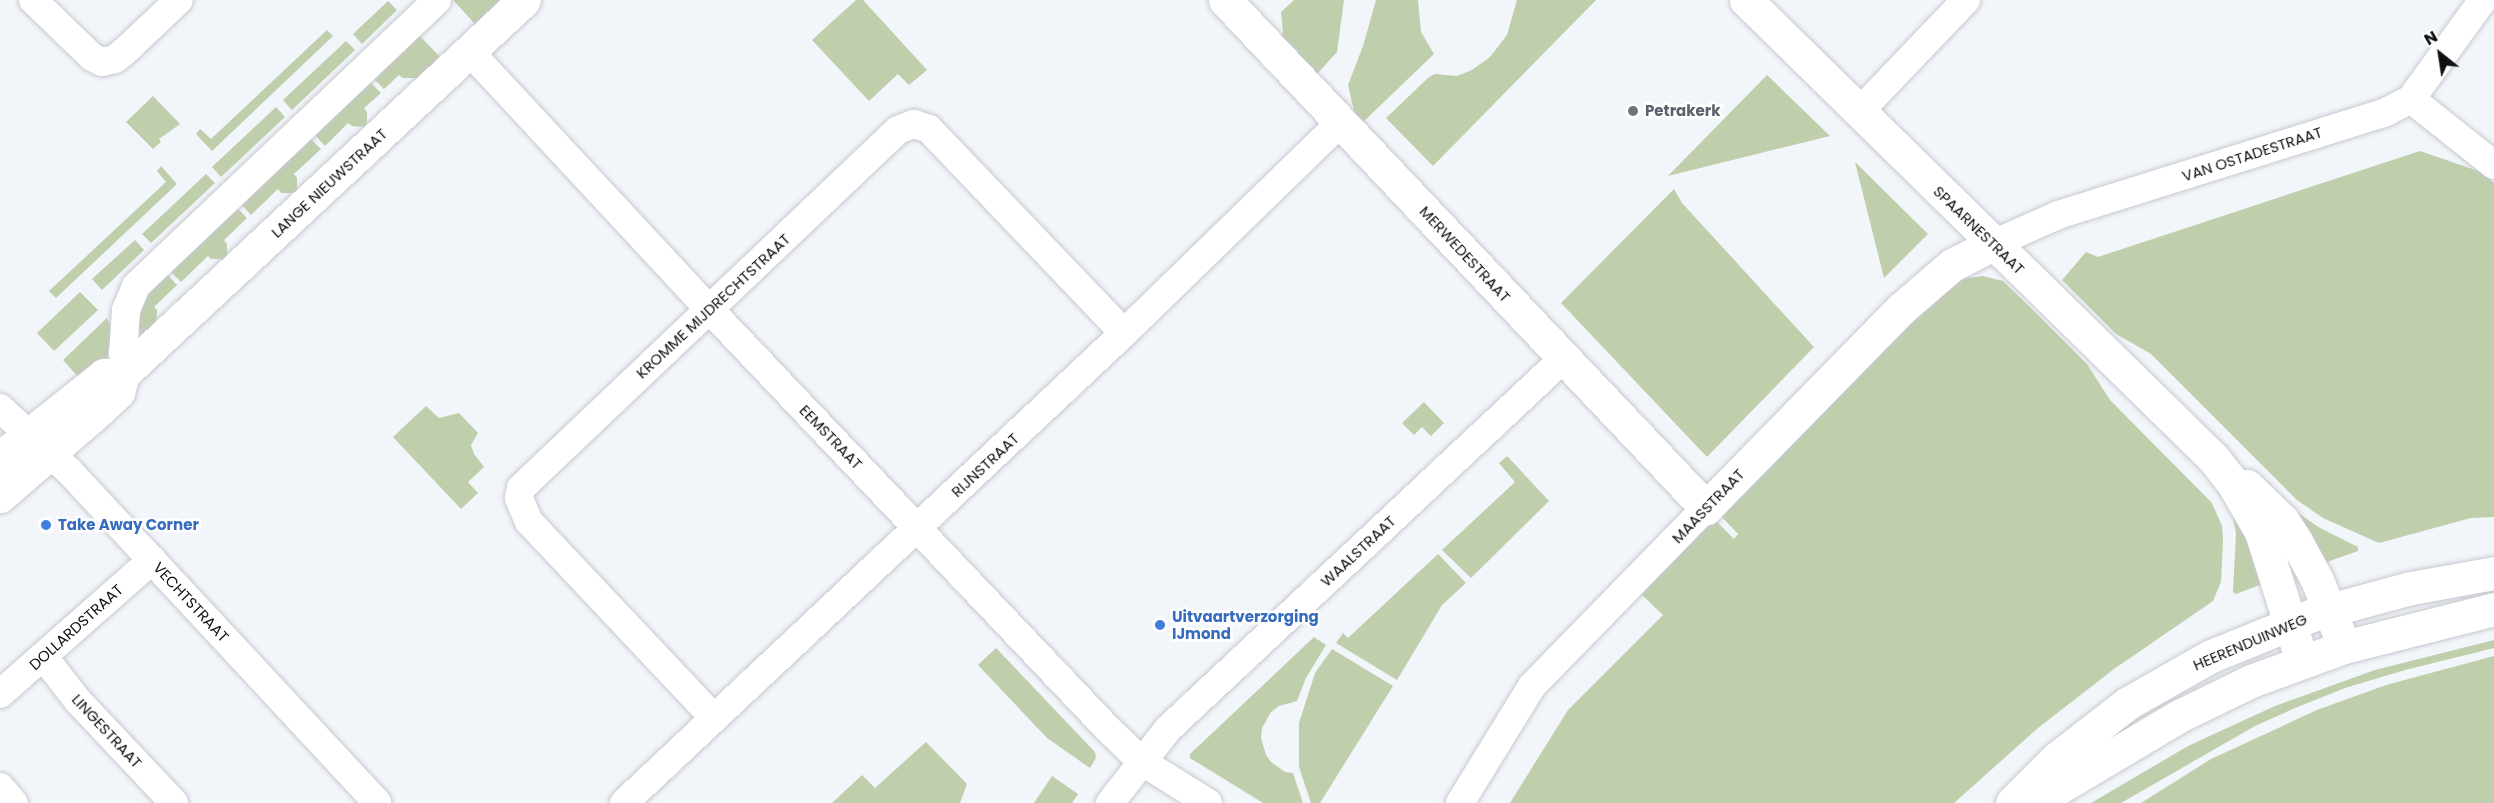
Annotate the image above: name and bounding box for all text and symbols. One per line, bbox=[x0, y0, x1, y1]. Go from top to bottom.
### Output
north arrow bbox=[2410, 24, 2470, 84]
text: N bbox=[2420, 25, 2442, 51]
place label: Petrakerk bbox=[1645, 102, 1720, 120]
marker: Petrakerk bbox=[1626, 104, 1640, 118]
street label: VAN OSTADESTRAAT bbox=[2180, 123, 2324, 185]
street label: LANGE NIEUWSTRAAT bbox=[267, 125, 391, 241]
street label: SPAARNESTRAAT bbox=[1930, 182, 2028, 278]
street label: MERWEDESTRAAT bbox=[1416, 202, 1514, 306]
street label: KROMME MIJDRECHTSTRAAT bbox=[632, 230, 794, 382]
street label: EEMSTRAAT bbox=[796, 401, 866, 473]
street label: RIJNSTRAAT bbox=[948, 429, 1022, 501]
street label: MAASSTRAAT bbox=[1668, 465, 1748, 547]
street label: WAALSTRAAT bbox=[1317, 512, 1399, 590]
place label: Take Away Corner bbox=[58, 516, 199, 534]
marker: Take Away Corner bbox=[39, 518, 53, 532]
street label: VECHTSTRAAT bbox=[150, 558, 232, 646]
street label: DOLLARDSTRAAT bbox=[26, 580, 126, 674]
place label: Uitvaartverzorging IJmond bbox=[1172, 607, 1319, 642]
street label: HEERENDUINWEG bbox=[2190, 610, 2310, 674]
marker: Uitvaartverzorging IJmond bbox=[1153, 618, 1167, 632]
street label: LINGESTRAAT bbox=[68, 690, 146, 772]

